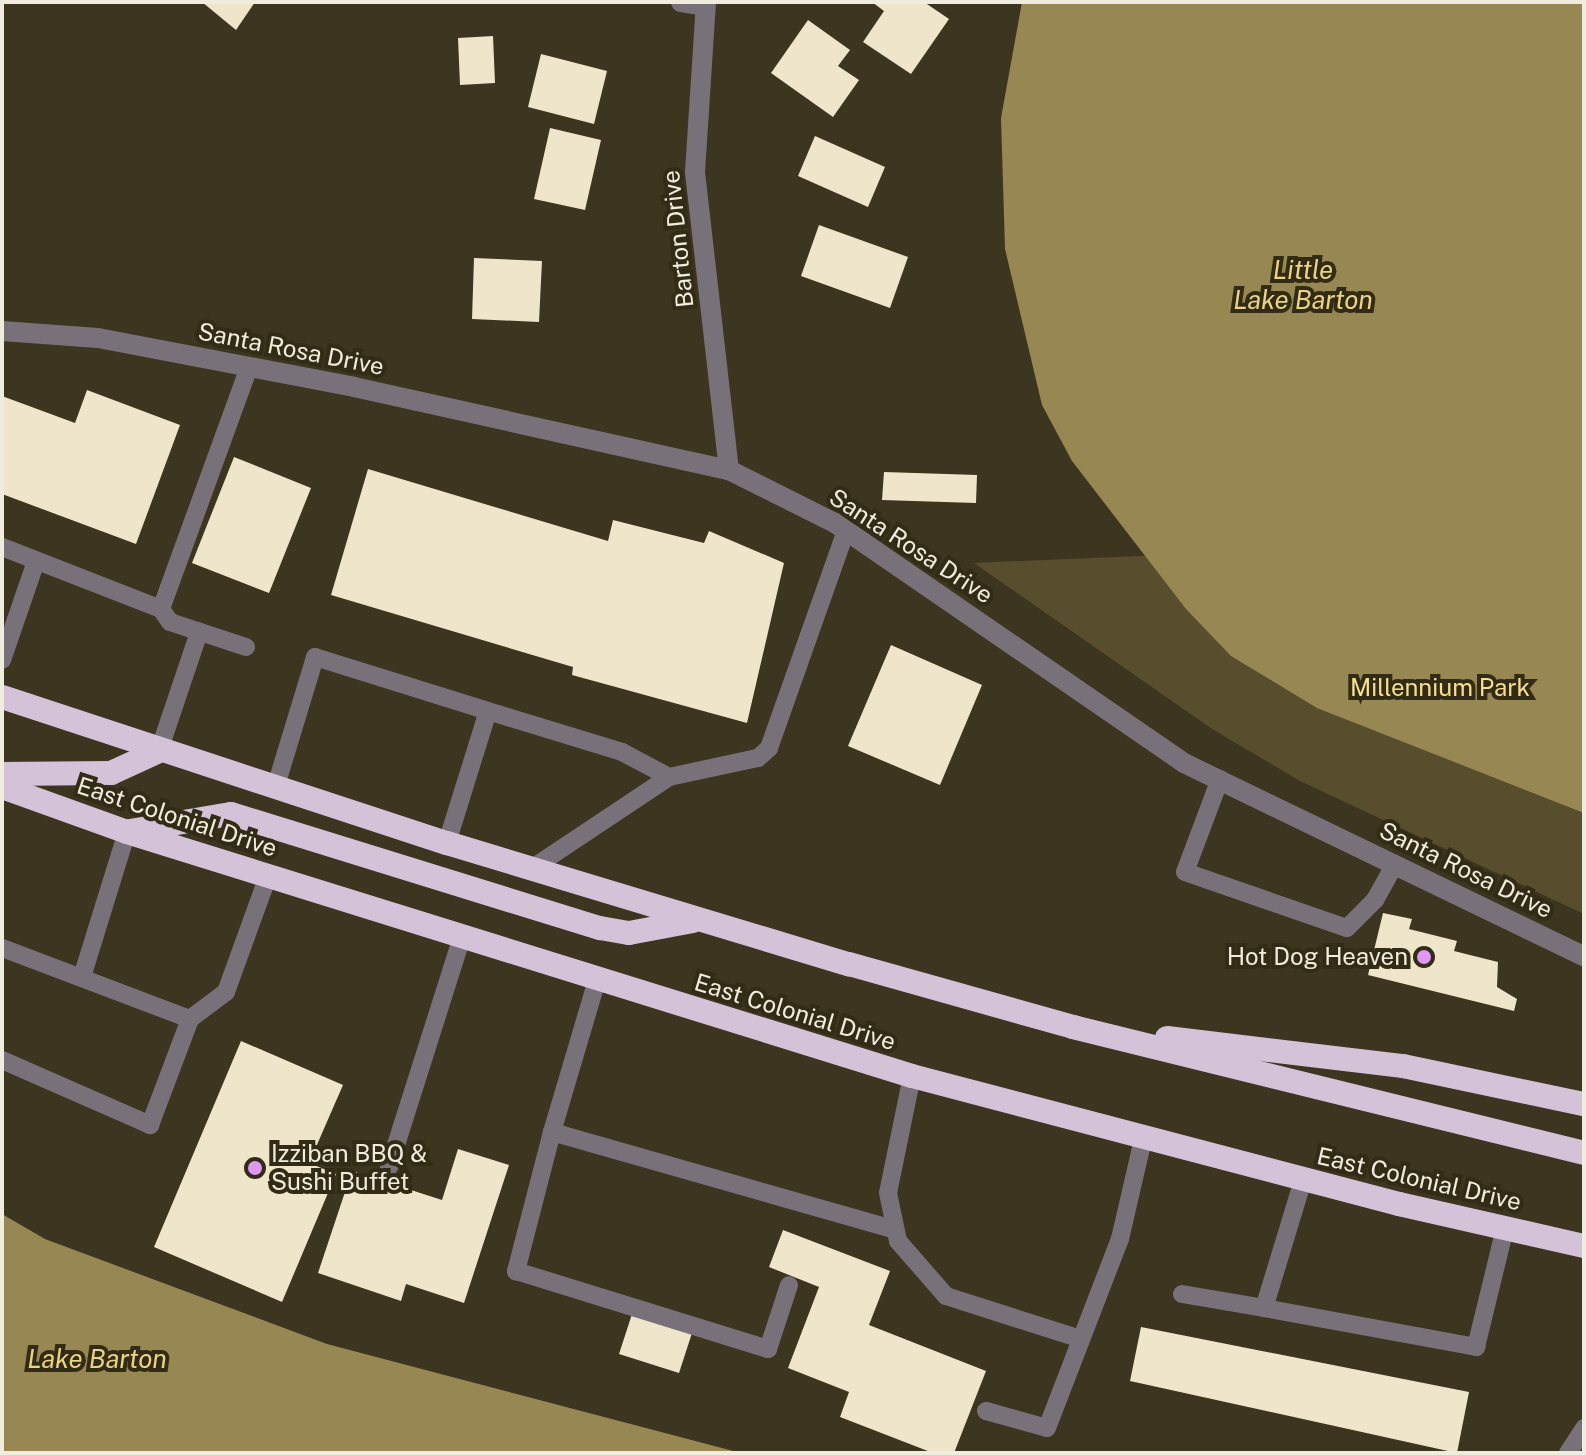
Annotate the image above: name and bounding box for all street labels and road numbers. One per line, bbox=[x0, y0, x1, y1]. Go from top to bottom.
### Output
street label: Barton Drive bbox=[656, 169, 700, 309]
street label: Santa Rosa Drive bbox=[195, 317, 387, 381]
street label: Santa Rosa Drive bbox=[824, 482, 998, 610]
street label: East Colonial Drive bbox=[73, 771, 281, 863]
street label: Santa Rosa Drive bbox=[1375, 816, 1557, 924]
street label: East Colonial Drive bbox=[691, 968, 899, 1056]
street label: East Colonial Drive bbox=[1314, 1141, 1524, 1217]

